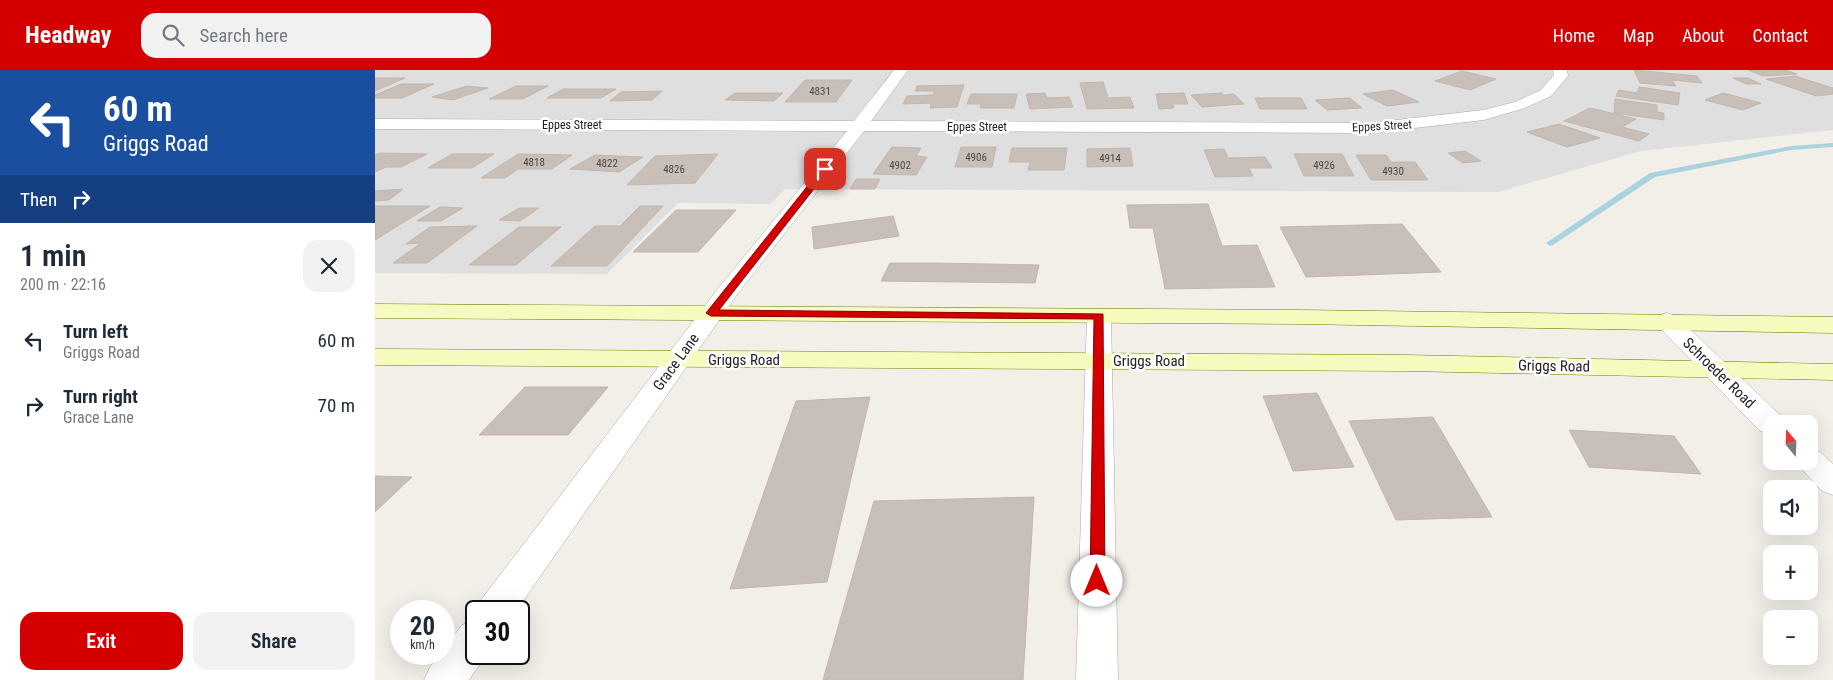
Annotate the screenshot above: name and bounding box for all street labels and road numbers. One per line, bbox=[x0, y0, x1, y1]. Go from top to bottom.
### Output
street label: Eppes Street bbox=[1352, 117, 1413, 135]
street label: Eppes Street bbox=[542, 118, 602, 132]
street label: Eppes Street bbox=[947, 120, 1007, 134]
street label: Grace Lane bbox=[649, 330, 703, 394]
street label: Schroeder Road bbox=[1679, 334, 1759, 412]
street label: Griggs Road bbox=[708, 351, 780, 369]
street label: Griggs Road bbox=[1113, 352, 1185, 370]
street label: Griggs Road bbox=[1518, 356, 1590, 376]

